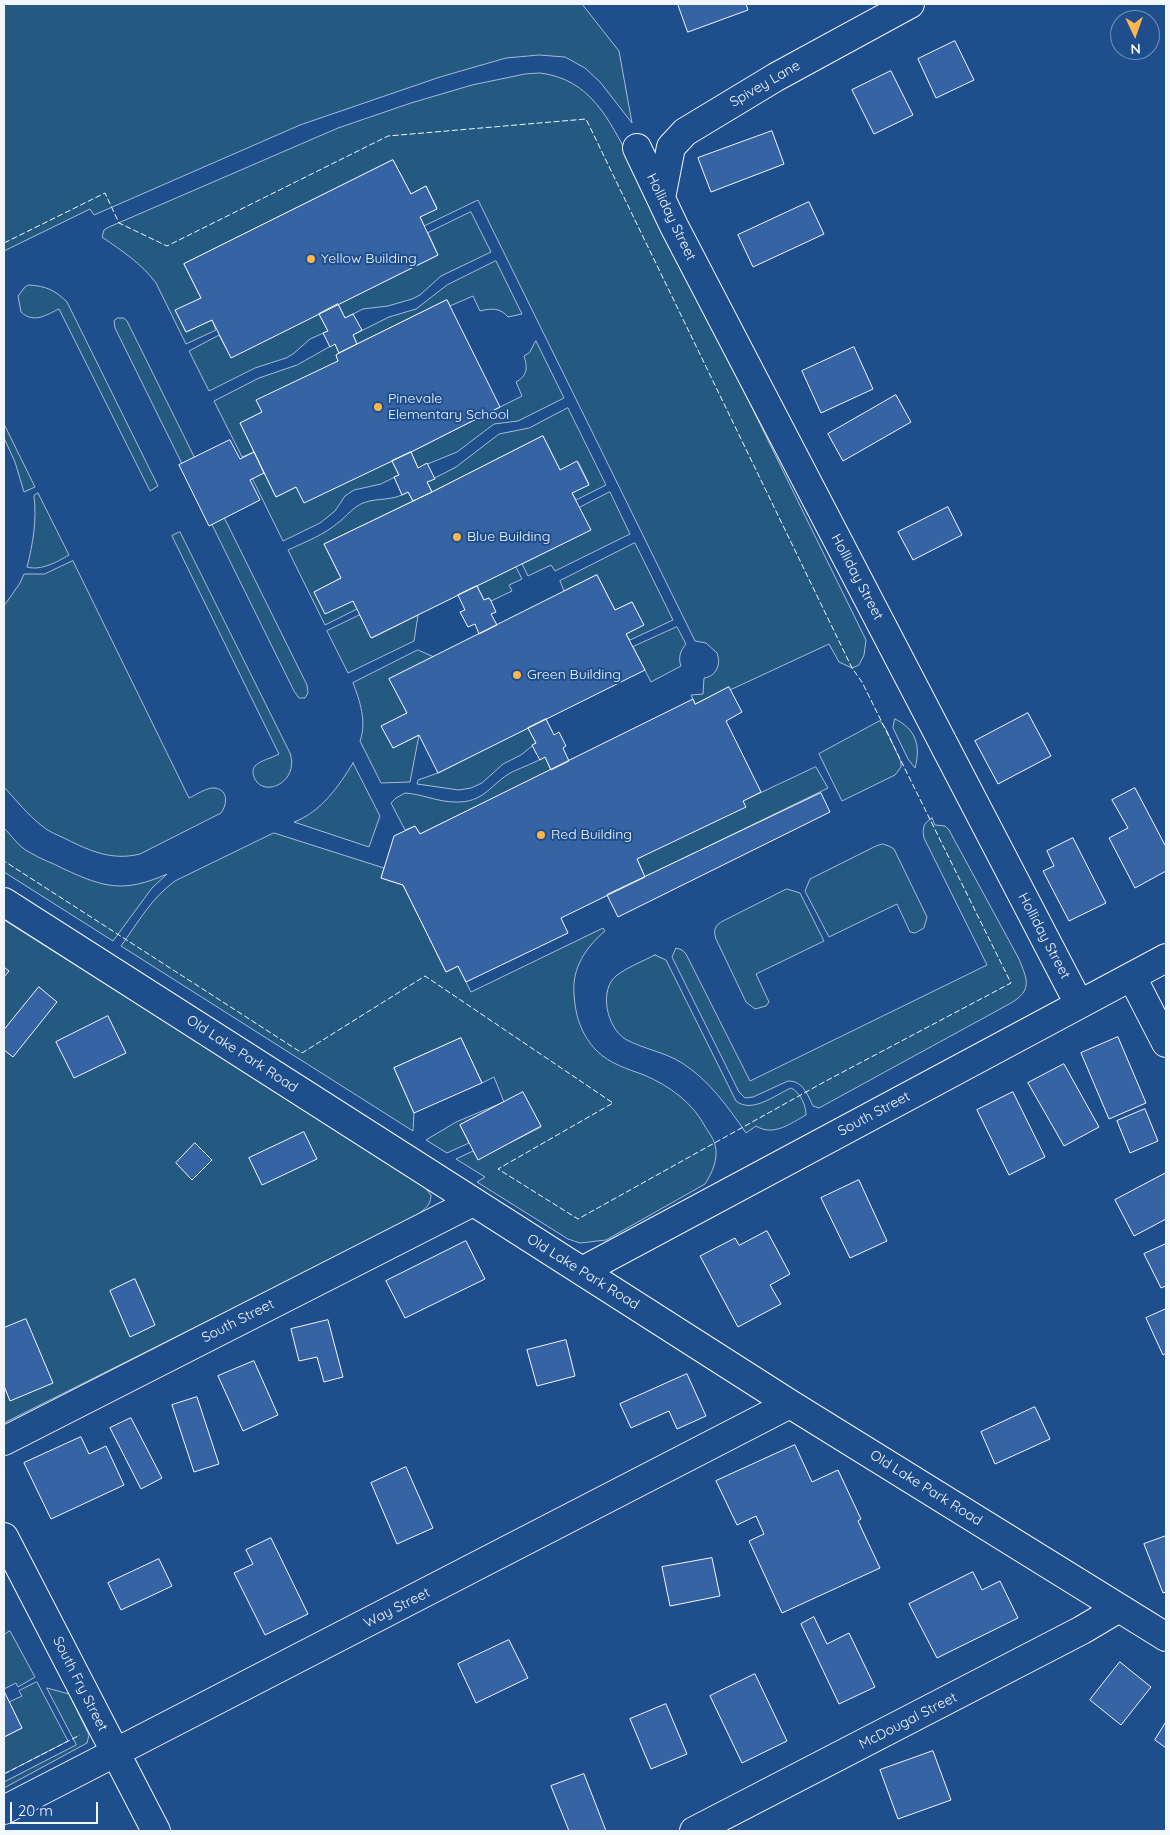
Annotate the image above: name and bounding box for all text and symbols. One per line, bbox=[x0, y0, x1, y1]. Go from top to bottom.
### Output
north arrow bbox=[1110, 10, 1160, 60]
text: N bbox=[1130, 40, 1141, 58]
street label: Spivey Lane bbox=[727, 57, 803, 111]
street label: Holliday Street bbox=[643, 171, 699, 263]
place label: Yellow Building bbox=[321, 251, 417, 267]
marker: Yellow Building bbox=[305, 253, 317, 265]
place label: Pinevale Elementary School bbox=[388, 391, 509, 424]
marker: Pinevale Elementary School bbox=[372, 401, 384, 413]
place label: Blue Building bbox=[467, 529, 550, 545]
marker: Blue Building bbox=[451, 531, 463, 543]
street label: Holliday Street bbox=[827, 531, 887, 623]
place label: Green Building bbox=[527, 667, 621, 683]
marker: Green Building bbox=[511, 669, 523, 681]
place label: Red Building bbox=[551, 827, 632, 843]
marker: Red Building bbox=[535, 829, 547, 841]
street label: Holliday Street bbox=[1014, 890, 1074, 982]
street label: Old Lake Park Road bbox=[183, 1012, 301, 1096]
street label: South Street bbox=[835, 1088, 913, 1140]
street label: Old Lake Park Road bbox=[524, 1231, 642, 1313]
street label: South Street bbox=[199, 1296, 277, 1346]
street label: Old Lake Park Road bbox=[867, 1447, 985, 1529]
street label: Way Street bbox=[361, 1584, 433, 1632]
street label: South Fry Street bbox=[49, 1634, 111, 1734]
street label: McDougal Street bbox=[856, 1689, 960, 1753]
scale bar bbox=[12, 1792, 100, 1824]
text: 20 m bbox=[18, 1801, 53, 1820]

